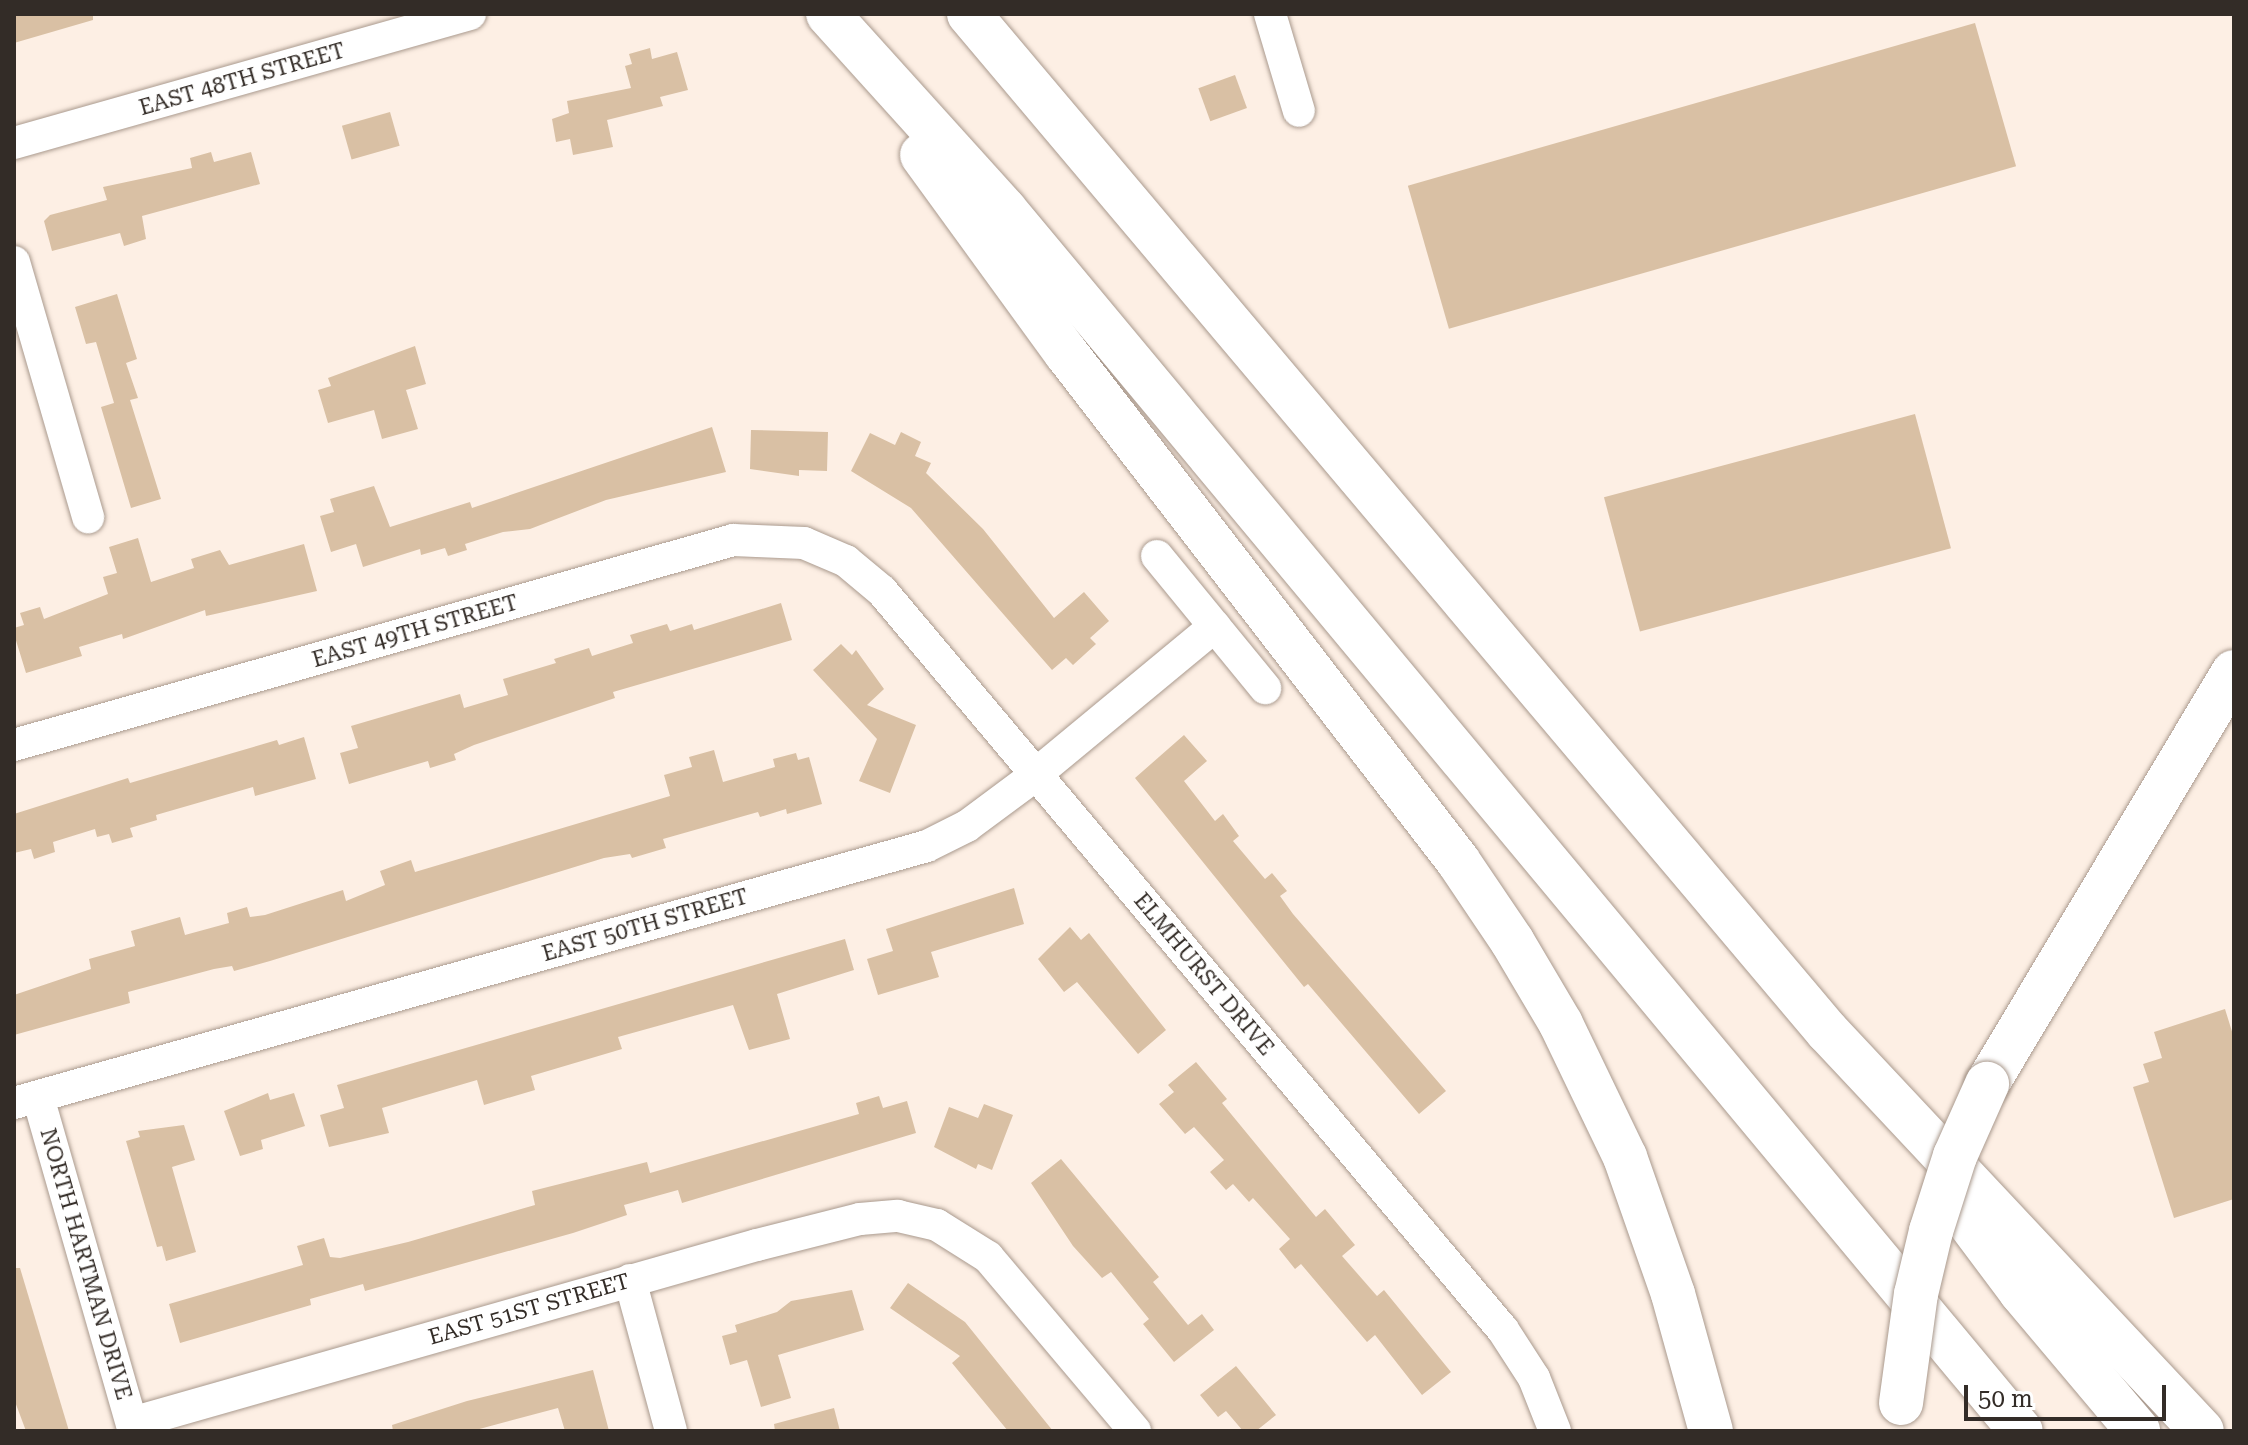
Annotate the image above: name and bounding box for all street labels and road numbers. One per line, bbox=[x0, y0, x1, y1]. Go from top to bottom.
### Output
street label: EAST 48TH STREET bbox=[136, 37, 348, 121]
street label: EAST 49TH STREET bbox=[309, 589, 521, 673]
street label: EAST 50TH STREET bbox=[539, 883, 751, 967]
street label: ELMHURST DRIVE bbox=[1128, 887, 1280, 1061]
street label: NORTH HARTMAN DRIVE bbox=[35, 1125, 137, 1403]
street label: EAST 51ST STREET bbox=[425, 1268, 633, 1350]

